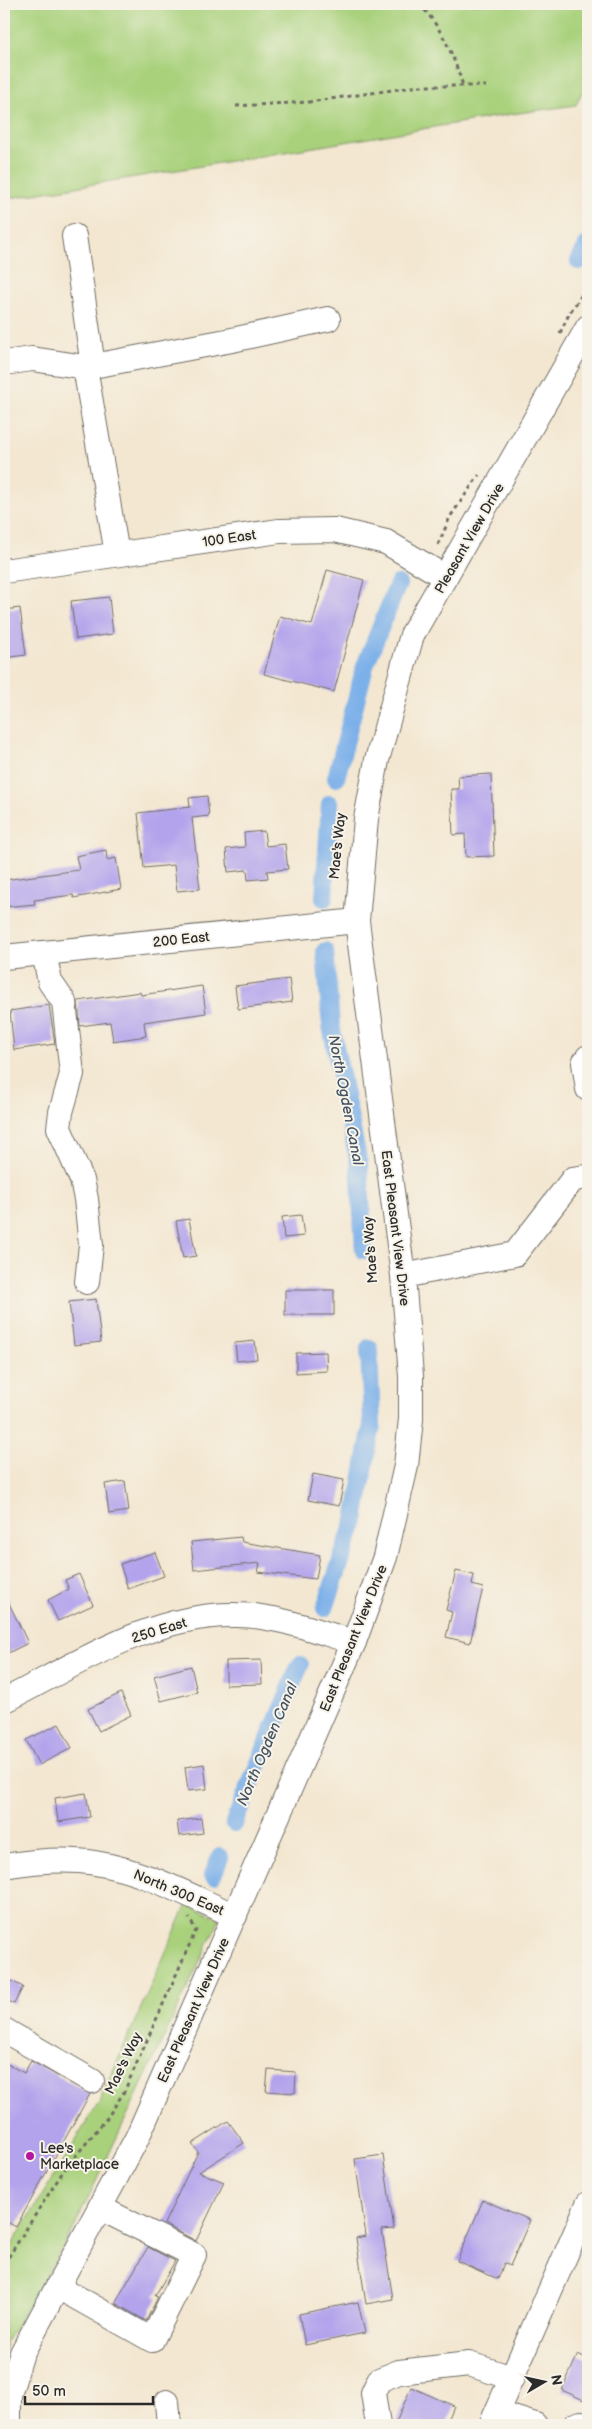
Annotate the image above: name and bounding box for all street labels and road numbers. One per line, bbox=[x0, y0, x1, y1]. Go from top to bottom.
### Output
street label: Pleasant View Drive bbox=[431, 480, 508, 597]
street label: 100 East bbox=[201, 526, 258, 551]
street label: Mae's Way bbox=[326, 811, 350, 880]
street label: 200 East bbox=[152, 928, 211, 951]
street label: East Pleasant View Drive bbox=[378, 1149, 414, 1307]
street label: Mae's Way bbox=[360, 1215, 381, 1284]
street label: East Pleasant View Drive bbox=[316, 1562, 391, 1714]
street label: 250 East bbox=[130, 1614, 189, 1647]
street label: North 300 East bbox=[131, 1866, 227, 1919]
street label: East Pleasant View Drive bbox=[154, 1935, 233, 2085]
street label: Mae's Way bbox=[101, 2029, 146, 2097]

